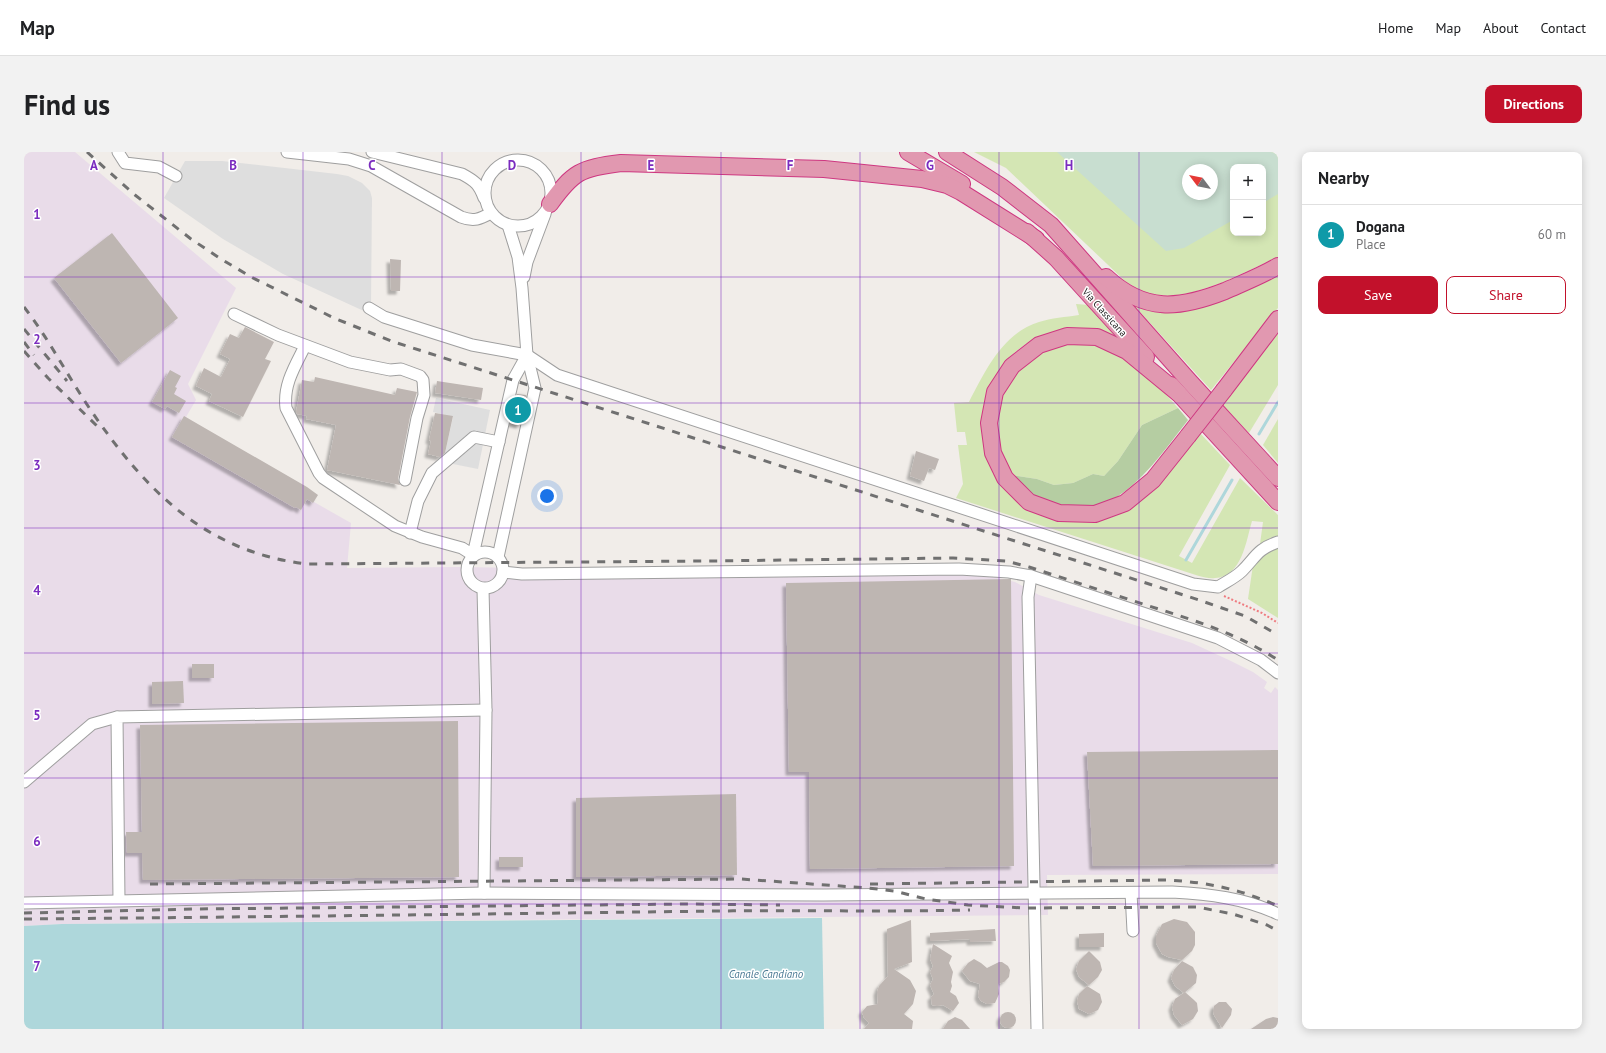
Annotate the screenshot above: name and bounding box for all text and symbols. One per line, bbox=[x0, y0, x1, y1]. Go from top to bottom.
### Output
text: Map bbox=[20, 16, 55, 40]
text: Home bbox=[1378, 19, 1413, 37]
text: Map bbox=[1435, 19, 1461, 37]
text: About bbox=[1483, 19, 1519, 37]
text: Contact bbox=[1541, 19, 1586, 37]
button: Directions bbox=[1485, 85, 1582, 123]
text: Find us bbox=[24, 86, 110, 123]
text: A bbox=[90, 157, 98, 174]
text: B bbox=[229, 157, 237, 174]
text: C bbox=[368, 157, 376, 174]
text: D bbox=[508, 157, 516, 174]
text: E bbox=[648, 157, 655, 174]
text: F bbox=[787, 157, 794, 174]
text: G bbox=[926, 157, 934, 174]
text: H bbox=[1065, 157, 1073, 174]
north arrow bbox=[1182, 164, 1218, 200]
map controls bbox=[1230, 164, 1266, 236]
button: + bbox=[1230, 164, 1266, 200]
text: Nearby bbox=[1318, 167, 1369, 189]
button: − bbox=[1230, 200, 1266, 236]
text: 1 bbox=[33, 206, 41, 223]
text: Dogana bbox=[1356, 217, 1405, 236]
text: 1 bbox=[1327, 226, 1335, 243]
text: 60 m bbox=[1538, 226, 1566, 243]
text: Place bbox=[1356, 236, 1386, 253]
button: Save bbox=[1318, 276, 1438, 314]
button: Share bbox=[1446, 276, 1566, 314]
street label: Via Classicana bbox=[1079, 285, 1130, 339]
text: 2 bbox=[33, 331, 41, 348]
pin: 1 bbox=[505, 395, 531, 425]
text: 3 bbox=[33, 457, 41, 474]
your location bbox=[537, 486, 557, 506]
text: 4 bbox=[33, 582, 41, 599]
text: 5 bbox=[33, 707, 41, 724]
text: 6 bbox=[33, 833, 41, 850]
text: 7 bbox=[33, 958, 41, 975]
water label: Canale Candiano bbox=[729, 967, 804, 981]

